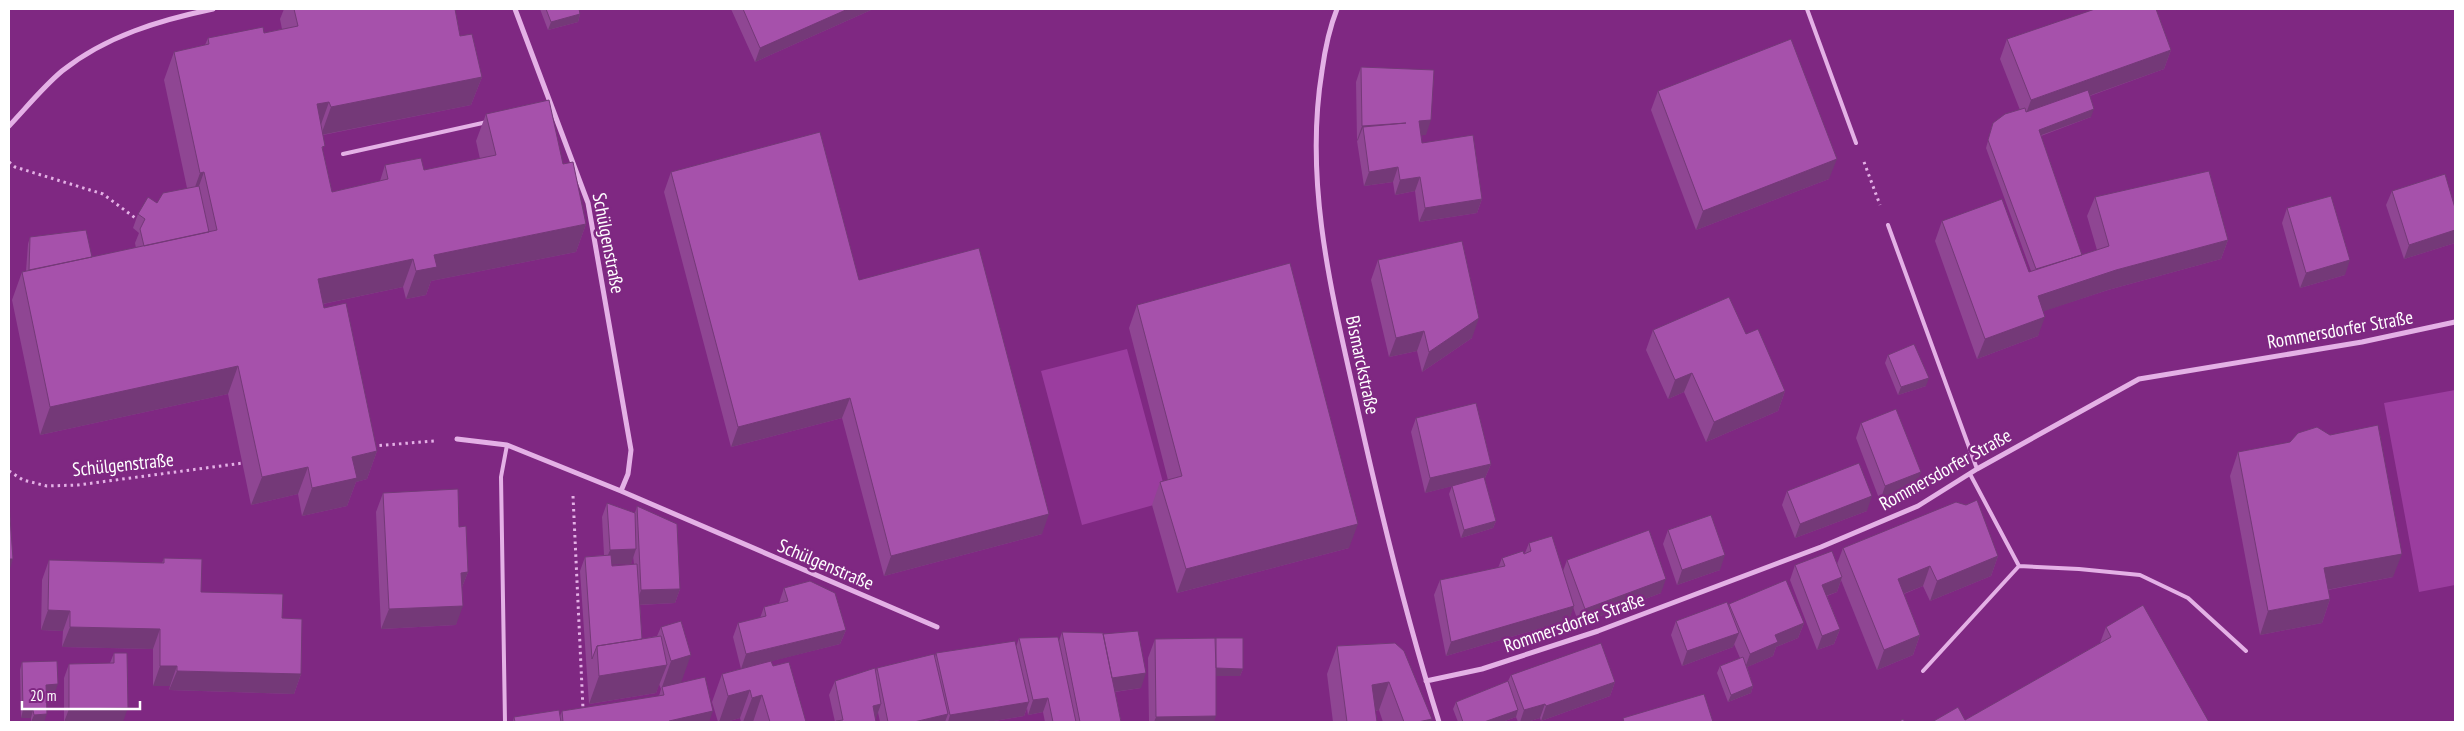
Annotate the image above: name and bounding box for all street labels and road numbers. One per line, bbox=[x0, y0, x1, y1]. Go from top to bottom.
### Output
street label: Schülgenstraße bbox=[587, 191, 631, 295]
street label: Rommersdorfer Straße bbox=[2265, 304, 2415, 354]
street label: Bismarckstraße bbox=[1341, 313, 1385, 417]
street label: Rommersdorfer Straße bbox=[1875, 423, 2015, 515]
street label: Schülgenstraße bbox=[71, 447, 175, 481]
street label: Schülgenstraße bbox=[774, 533, 878, 595]
street label: Rommersdorfer Straße bbox=[1500, 587, 1648, 657]

